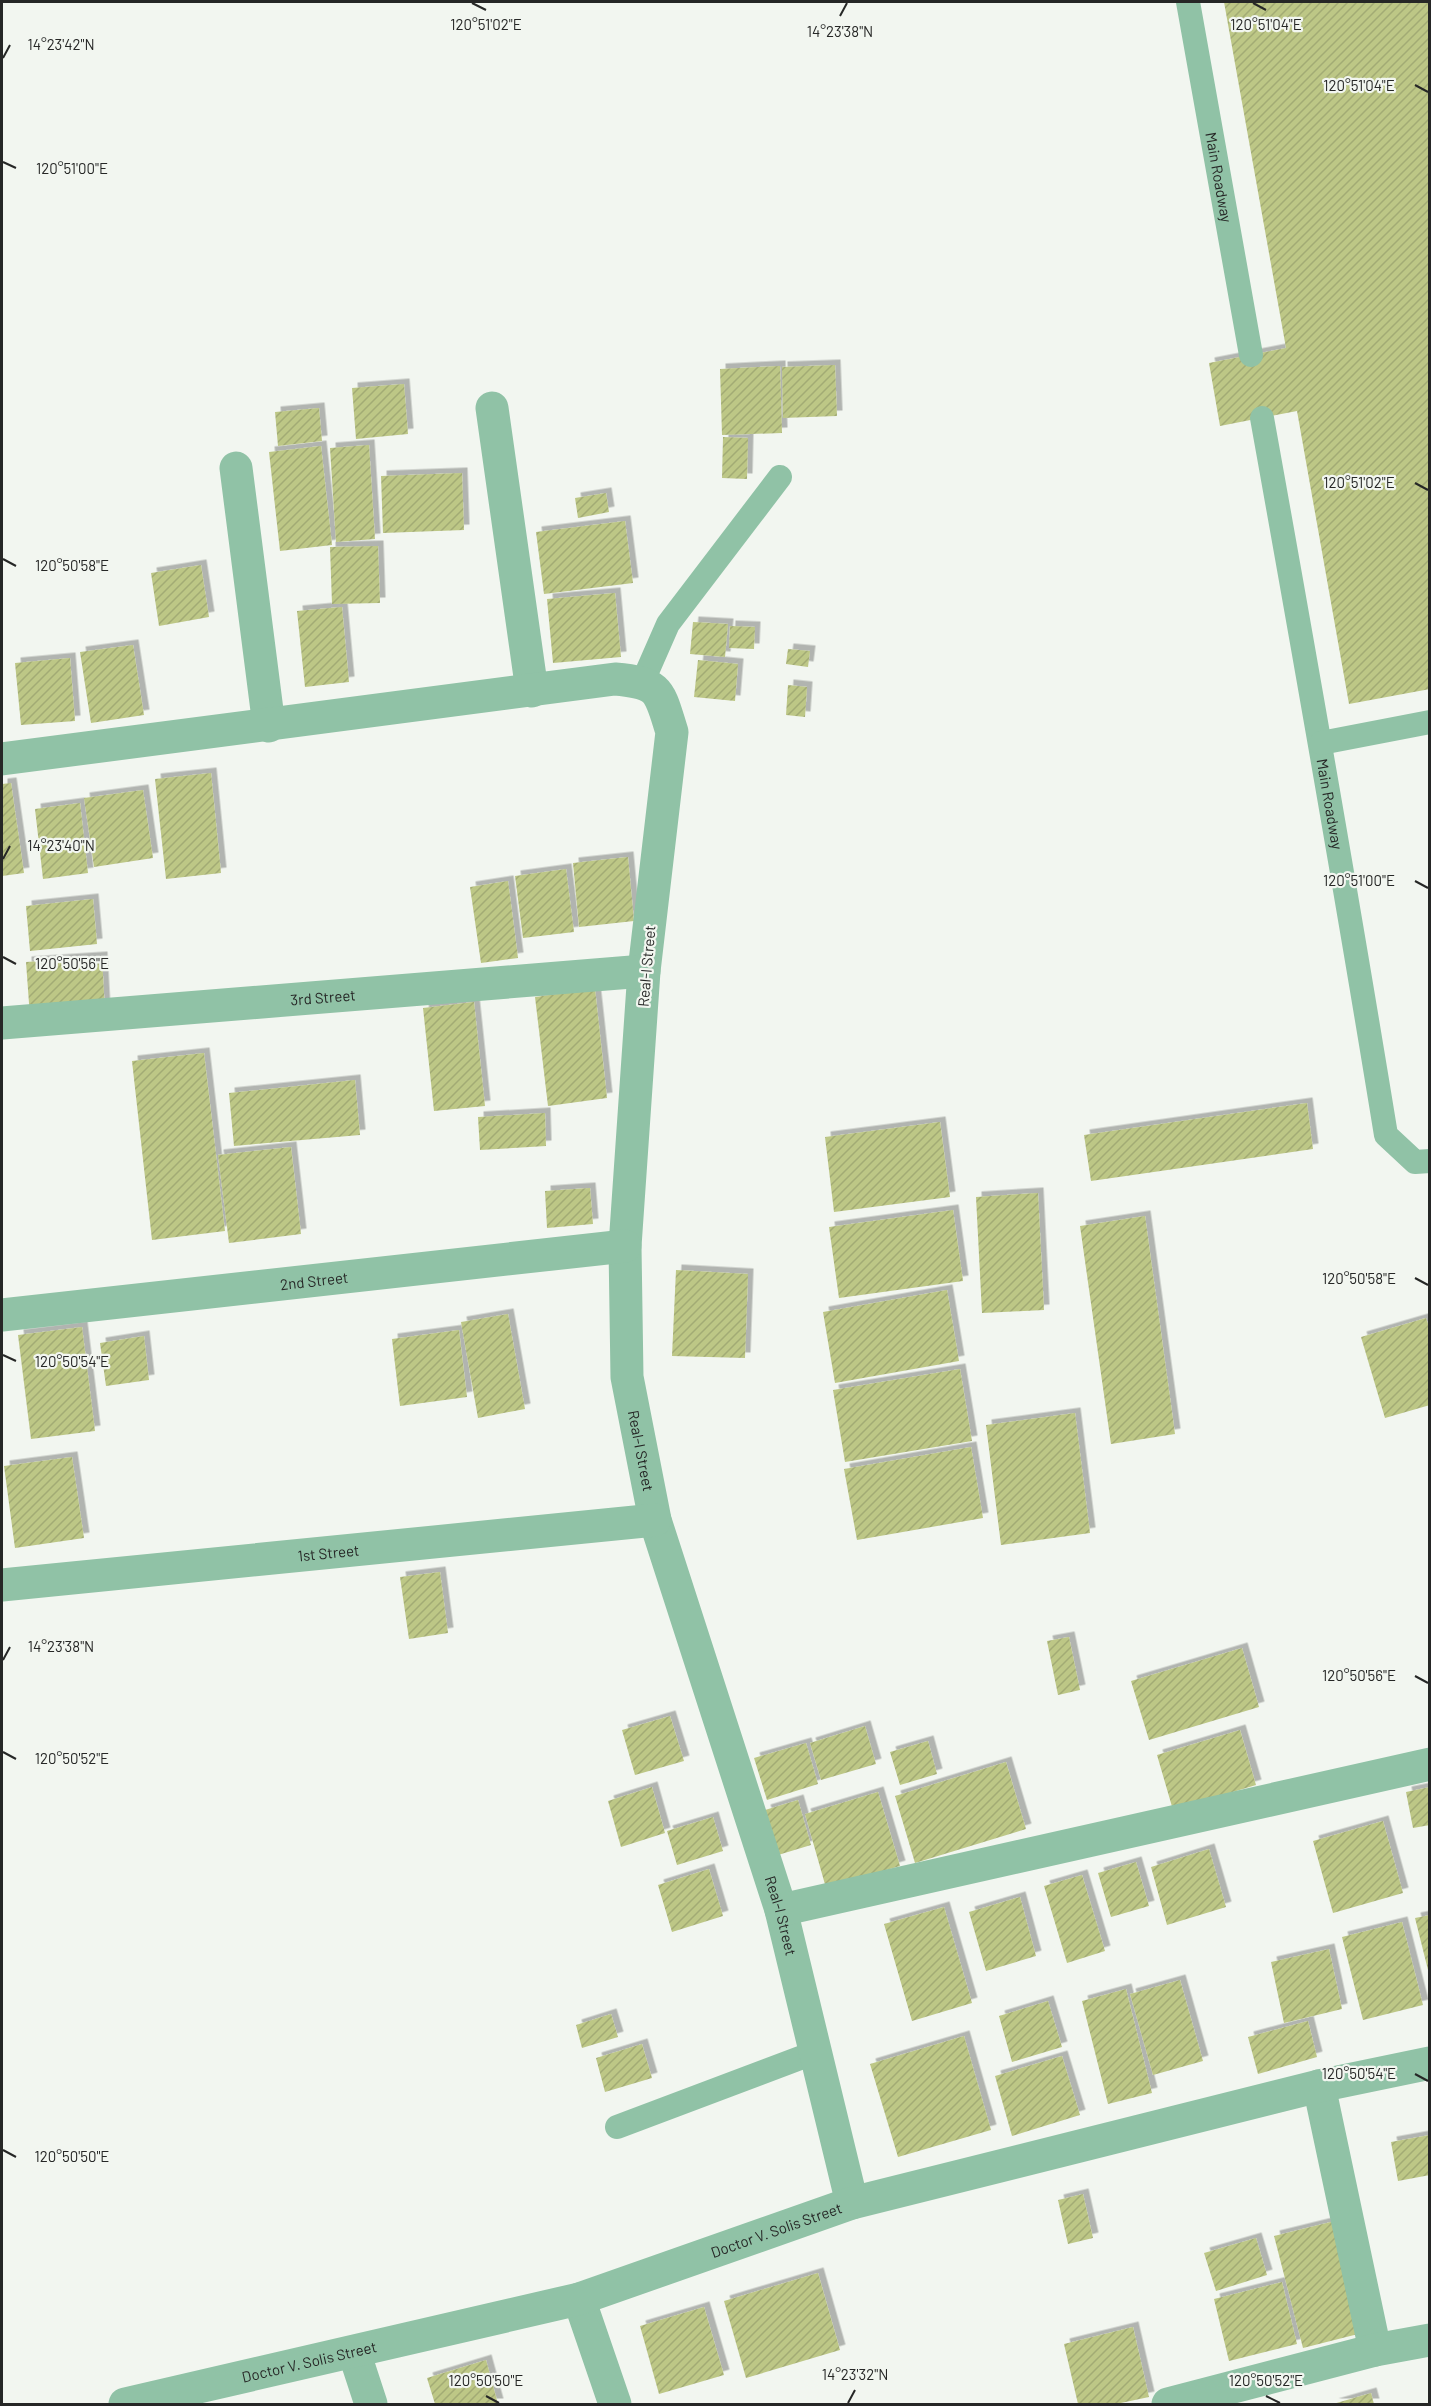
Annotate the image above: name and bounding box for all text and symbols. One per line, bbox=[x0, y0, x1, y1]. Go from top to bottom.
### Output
text: 120°51'02"E bbox=[450, 15, 522, 33]
text: 120°51'04"E bbox=[1230, 15, 1302, 33]
text: 14°23'38"N bbox=[807, 22, 873, 40]
text: 14°23'42"N bbox=[27, 35, 95, 53]
text: 120°51'04"E bbox=[1323, 76, 1395, 94]
street label: Main Roadway bbox=[1202, 131, 1236, 224]
text: 120°51'00"E bbox=[36, 159, 108, 177]
text: 120°51'02"E bbox=[1323, 473, 1395, 491]
text: 120°50'58"E bbox=[35, 556, 109, 574]
street label: Main Roadway bbox=[1314, 757, 1347, 851]
text: 14°23'40"N bbox=[27, 836, 95, 854]
text: 120°51'00"E bbox=[1323, 871, 1395, 889]
street label: Real-I Street bbox=[633, 924, 659, 1008]
text: 120°50'56"E bbox=[35, 954, 109, 972]
street label: 3rd Street bbox=[290, 985, 356, 1009]
street label: 2nd Street bbox=[279, 1268, 349, 1293]
text: 120°50'58"E bbox=[1322, 1269, 1396, 1287]
text: 120°50'54"E bbox=[35, 1352, 109, 1370]
street label: Real-I Street bbox=[625, 1409, 658, 1493]
street label: 1st Street bbox=[297, 1540, 360, 1565]
text: 14°23'38"N bbox=[28, 1637, 94, 1655]
text: 120°50'56"E bbox=[1322, 1666, 1396, 1684]
text: 120°50'52"E bbox=[35, 1749, 109, 1767]
street label: Real-I Street bbox=[762, 1873, 801, 1957]
text: 120°50'54"E bbox=[1322, 2064, 1396, 2082]
text: 120°50'50"E bbox=[35, 2147, 109, 2165]
street label: Doctor V. Solis Street bbox=[708, 2198, 844, 2261]
street label: Doctor V. Solis Street bbox=[240, 2337, 378, 2386]
text: 14°23'32"N bbox=[822, 2365, 888, 2383]
text: 120°50'50"E bbox=[449, 2371, 523, 2389]
text: 120°50'52"E bbox=[1229, 2371, 1303, 2389]

